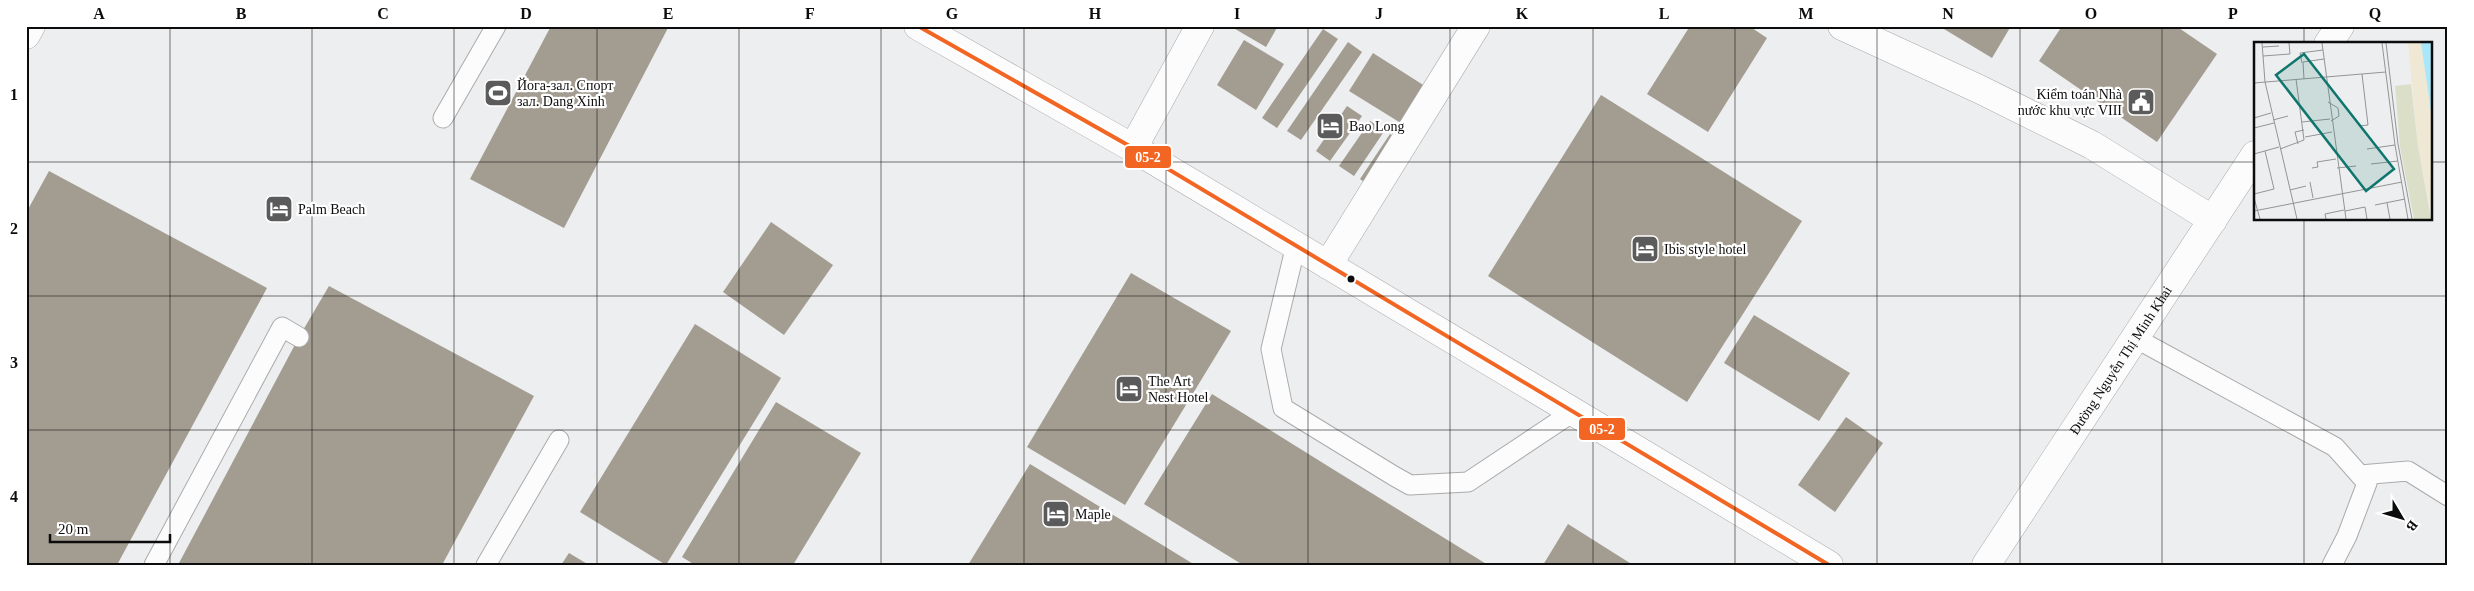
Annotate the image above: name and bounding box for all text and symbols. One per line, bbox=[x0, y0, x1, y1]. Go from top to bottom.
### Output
text: A bbox=[93, 5, 105, 22]
text: B bbox=[236, 5, 247, 22]
text: C bbox=[377, 5, 389, 22]
text: D bbox=[520, 5, 532, 22]
text: E bbox=[663, 5, 673, 22]
text: F bbox=[805, 5, 815, 22]
text: G bbox=[946, 5, 959, 22]
text: H bbox=[1089, 5, 1102, 22]
text: I bbox=[1234, 5, 1240, 22]
text: J bbox=[1375, 5, 1383, 22]
text: K bbox=[1516, 5, 1529, 22]
text: L bbox=[1659, 5, 1669, 22]
text: M bbox=[1798, 5, 1814, 22]
text: N bbox=[1942, 5, 1954, 22]
text: O bbox=[2085, 5, 2097, 22]
text: P bbox=[2228, 5, 2238, 22]
text: Q bbox=[2369, 5, 2381, 22]
inset map bbox=[2254, 42, 2432, 220]
place label: Йога-зал. Спорт зал. Dang Xinh bbox=[517, 77, 613, 109]
sports icon: Йога-зал. Спорт зал. Dang Xinh bbox=[483, 78, 513, 108]
text: 1 bbox=[10, 86, 18, 103]
place label: Kiểm toán Nhà nước khu vực VIII bbox=[2018, 87, 2123, 118]
public building icon: Kiểm toán Nhà nước khu vực VIII bbox=[2126, 87, 2156, 117]
hotel icon: Bao Long bbox=[1315, 111, 1345, 141]
place label: Bao Long bbox=[1349, 119, 1405, 134]
line badge: 05-2 bbox=[1124, 145, 1172, 169]
text: 05-2 bbox=[1135, 150, 1161, 165]
hotel icon: Palm Beach bbox=[264, 194, 294, 224]
place label: Palm Beach bbox=[298, 202, 365, 217]
text: 2 bbox=[10, 220, 18, 237]
hotel icon: Ibis style hotel bbox=[1630, 234, 1660, 264]
place label: Ibis style hotel bbox=[1664, 242, 1747, 257]
unlabelled marker bbox=[1346, 274, 1356, 284]
street label: Đường Nguyễn Thị Minh Khai bbox=[2067, 283, 2175, 437]
text: 3 bbox=[10, 354, 18, 371]
hotel icon: The Art Nest Hotel bbox=[1114, 374, 1144, 404]
place label: The Art Nest Hotel bbox=[1148, 374, 1208, 405]
line badge: 05-2 bbox=[1578, 417, 1626, 441]
text: 05-2 bbox=[1589, 422, 1615, 437]
text: 4 bbox=[10, 488, 18, 505]
north arrow bbox=[2376, 494, 2426, 544]
hotel icon: Maple bbox=[1041, 499, 1071, 529]
place label: Maple bbox=[1075, 507, 1111, 522]
scale bar bbox=[50, 511, 170, 543]
text: B bbox=[2403, 517, 2421, 534]
text: 20 m bbox=[58, 521, 89, 537]

